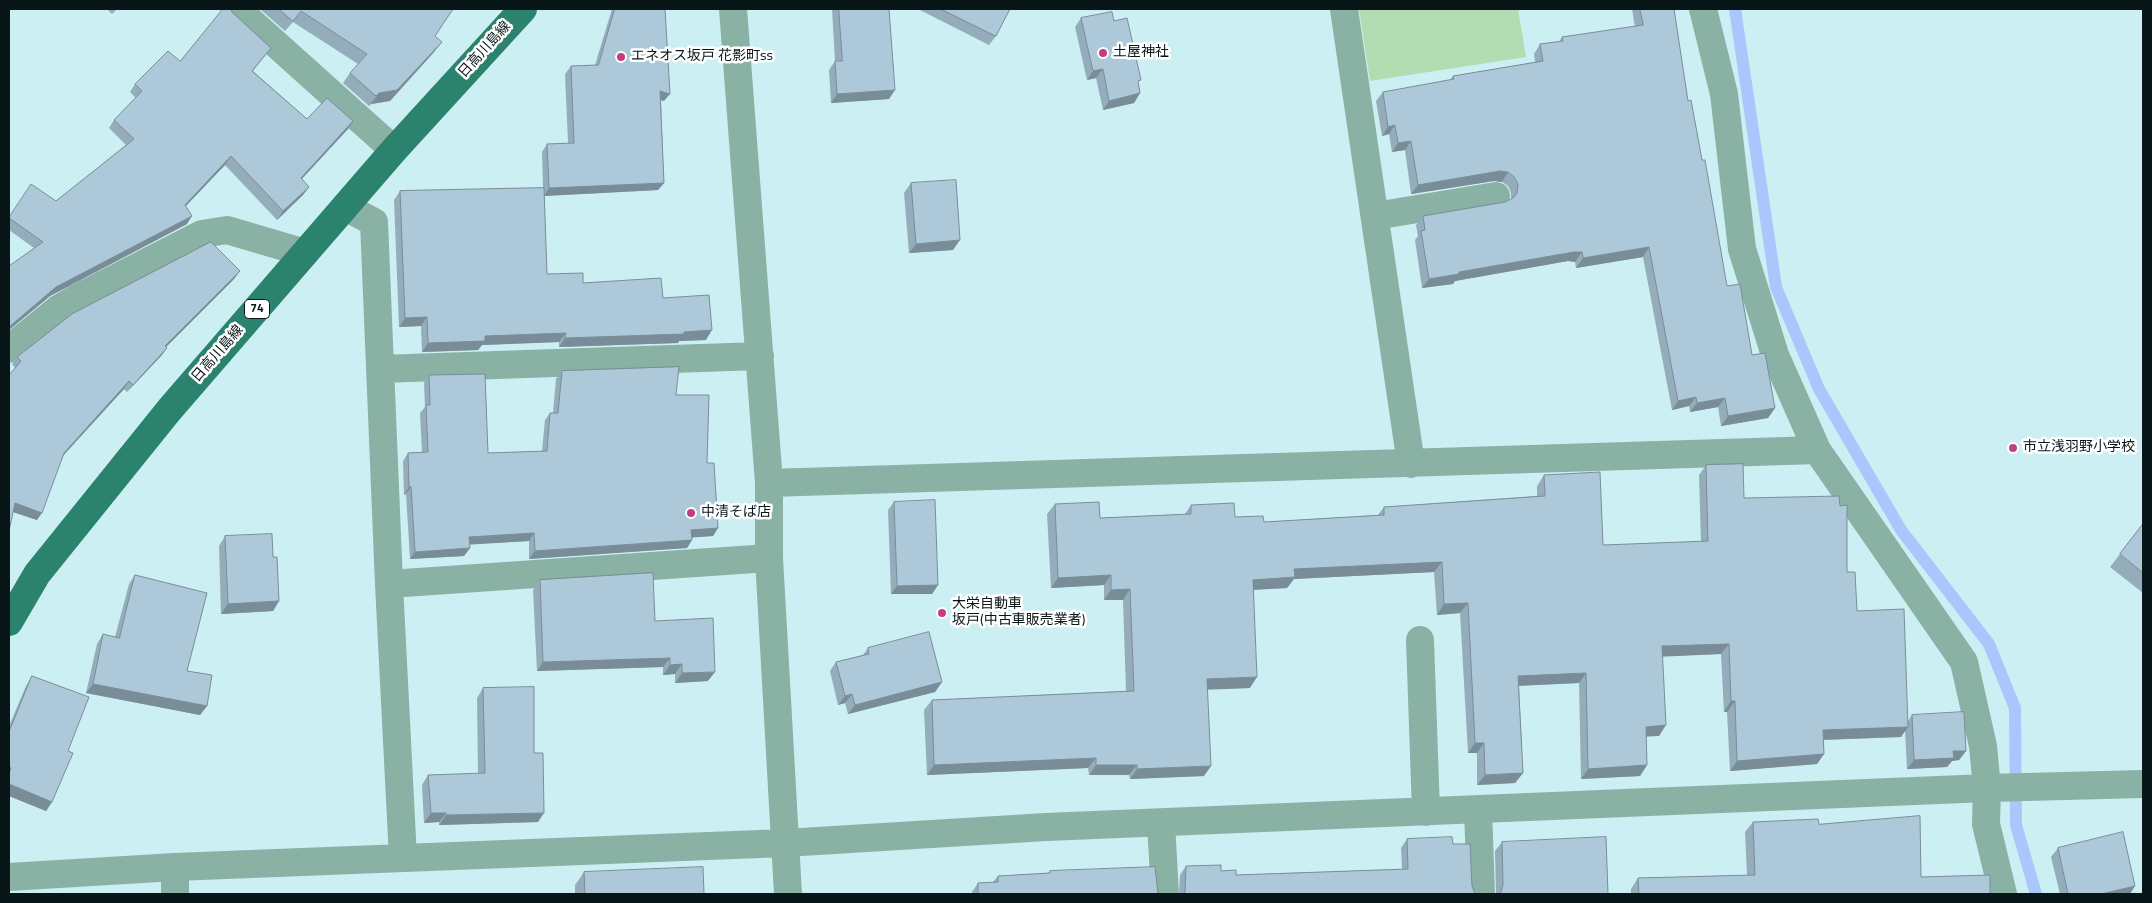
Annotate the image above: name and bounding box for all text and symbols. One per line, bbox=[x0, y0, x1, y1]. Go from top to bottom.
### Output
street label: 日高川島線 bbox=[455, 18, 515, 82]
place label: 土屋神社 bbox=[1113, 45, 1169, 61]
marker: 土屋神社 bbox=[1097, 47, 1109, 59]
place label: エネオス坂戸 花影町ss bbox=[631, 49, 773, 65]
marker: エネオス坂戸 花影町ss bbox=[615, 51, 627, 63]
road number: 74 bbox=[244, 300, 270, 318]
street label: 日高川島線 bbox=[189, 322, 247, 386]
place label: 市立浅羽野小学校 bbox=[2023, 440, 2135, 456]
marker: 市立浅羽野小学校 bbox=[2007, 442, 2019, 454]
place label: 中清そば店 bbox=[701, 505, 771, 521]
marker: 中清そば店 bbox=[685, 507, 697, 519]
place label: 大栄自動車 坂戸(中古車販売業者) bbox=[952, 597, 1085, 630]
marker: 大栄自動車 坂戸(中古車販売業者) bbox=[936, 607, 948, 619]

